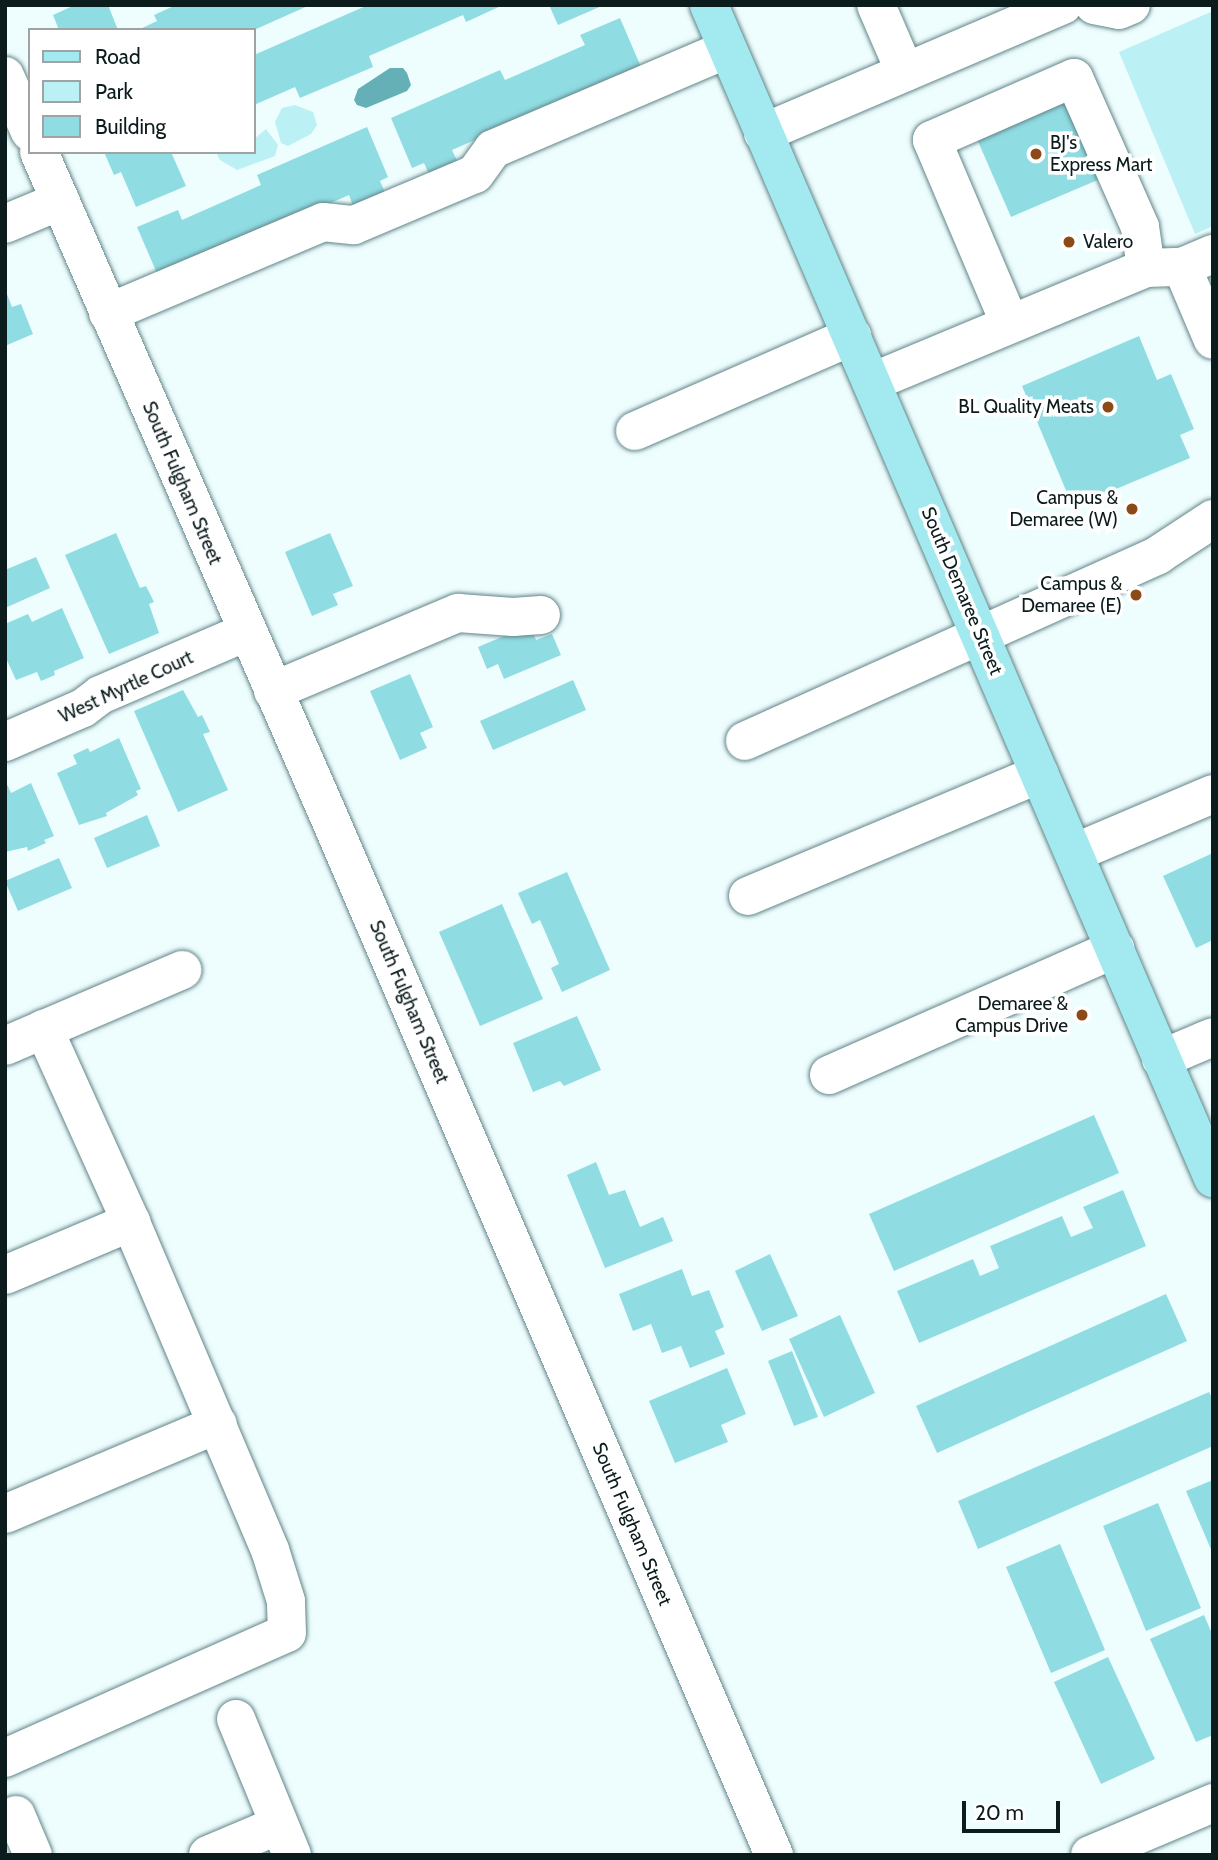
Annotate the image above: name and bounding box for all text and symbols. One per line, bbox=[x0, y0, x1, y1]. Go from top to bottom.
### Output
legend bbox=[28, 28, 256, 154]
text: Road bbox=[95, 44, 141, 69]
text: Park bbox=[95, 79, 133, 104]
text: Building bbox=[95, 114, 166, 139]
place label: BJ's Express Mart bbox=[1050, 132, 1152, 176]
marker: BJ's Express Mart bbox=[1028, 146, 1044, 162]
place label: Valero bbox=[1083, 231, 1133, 253]
marker: Valero bbox=[1061, 234, 1077, 250]
place label: BL Quality Meats bbox=[958, 396, 1094, 418]
street label: South Fulgham Street bbox=[137, 398, 227, 568]
marker: BL Quality Meats bbox=[1100, 399, 1116, 415]
place label: Campus & Demaree (W) bbox=[1009, 487, 1118, 531]
marker: Campus & Demaree (W) bbox=[1124, 501, 1140, 517]
street label: South Demaree Street bbox=[916, 504, 1008, 678]
place label: Campus & Demaree (E) bbox=[1021, 573, 1122, 617]
marker: Campus & Demaree (E) bbox=[1128, 587, 1144, 603]
street label: West Myrtle Court bbox=[55, 646, 197, 728]
street label: South Fulgham Street bbox=[364, 917, 454, 1087]
place label: Demaree & Campus Drive bbox=[955, 993, 1068, 1037]
marker: Demaree & Campus Drive bbox=[1074, 1007, 1090, 1023]
street label: South Fulgham Street bbox=[587, 1439, 677, 1609]
scale bar bbox=[966, 1786, 1064, 1830]
text: 20 m bbox=[975, 1800, 1024, 1825]

